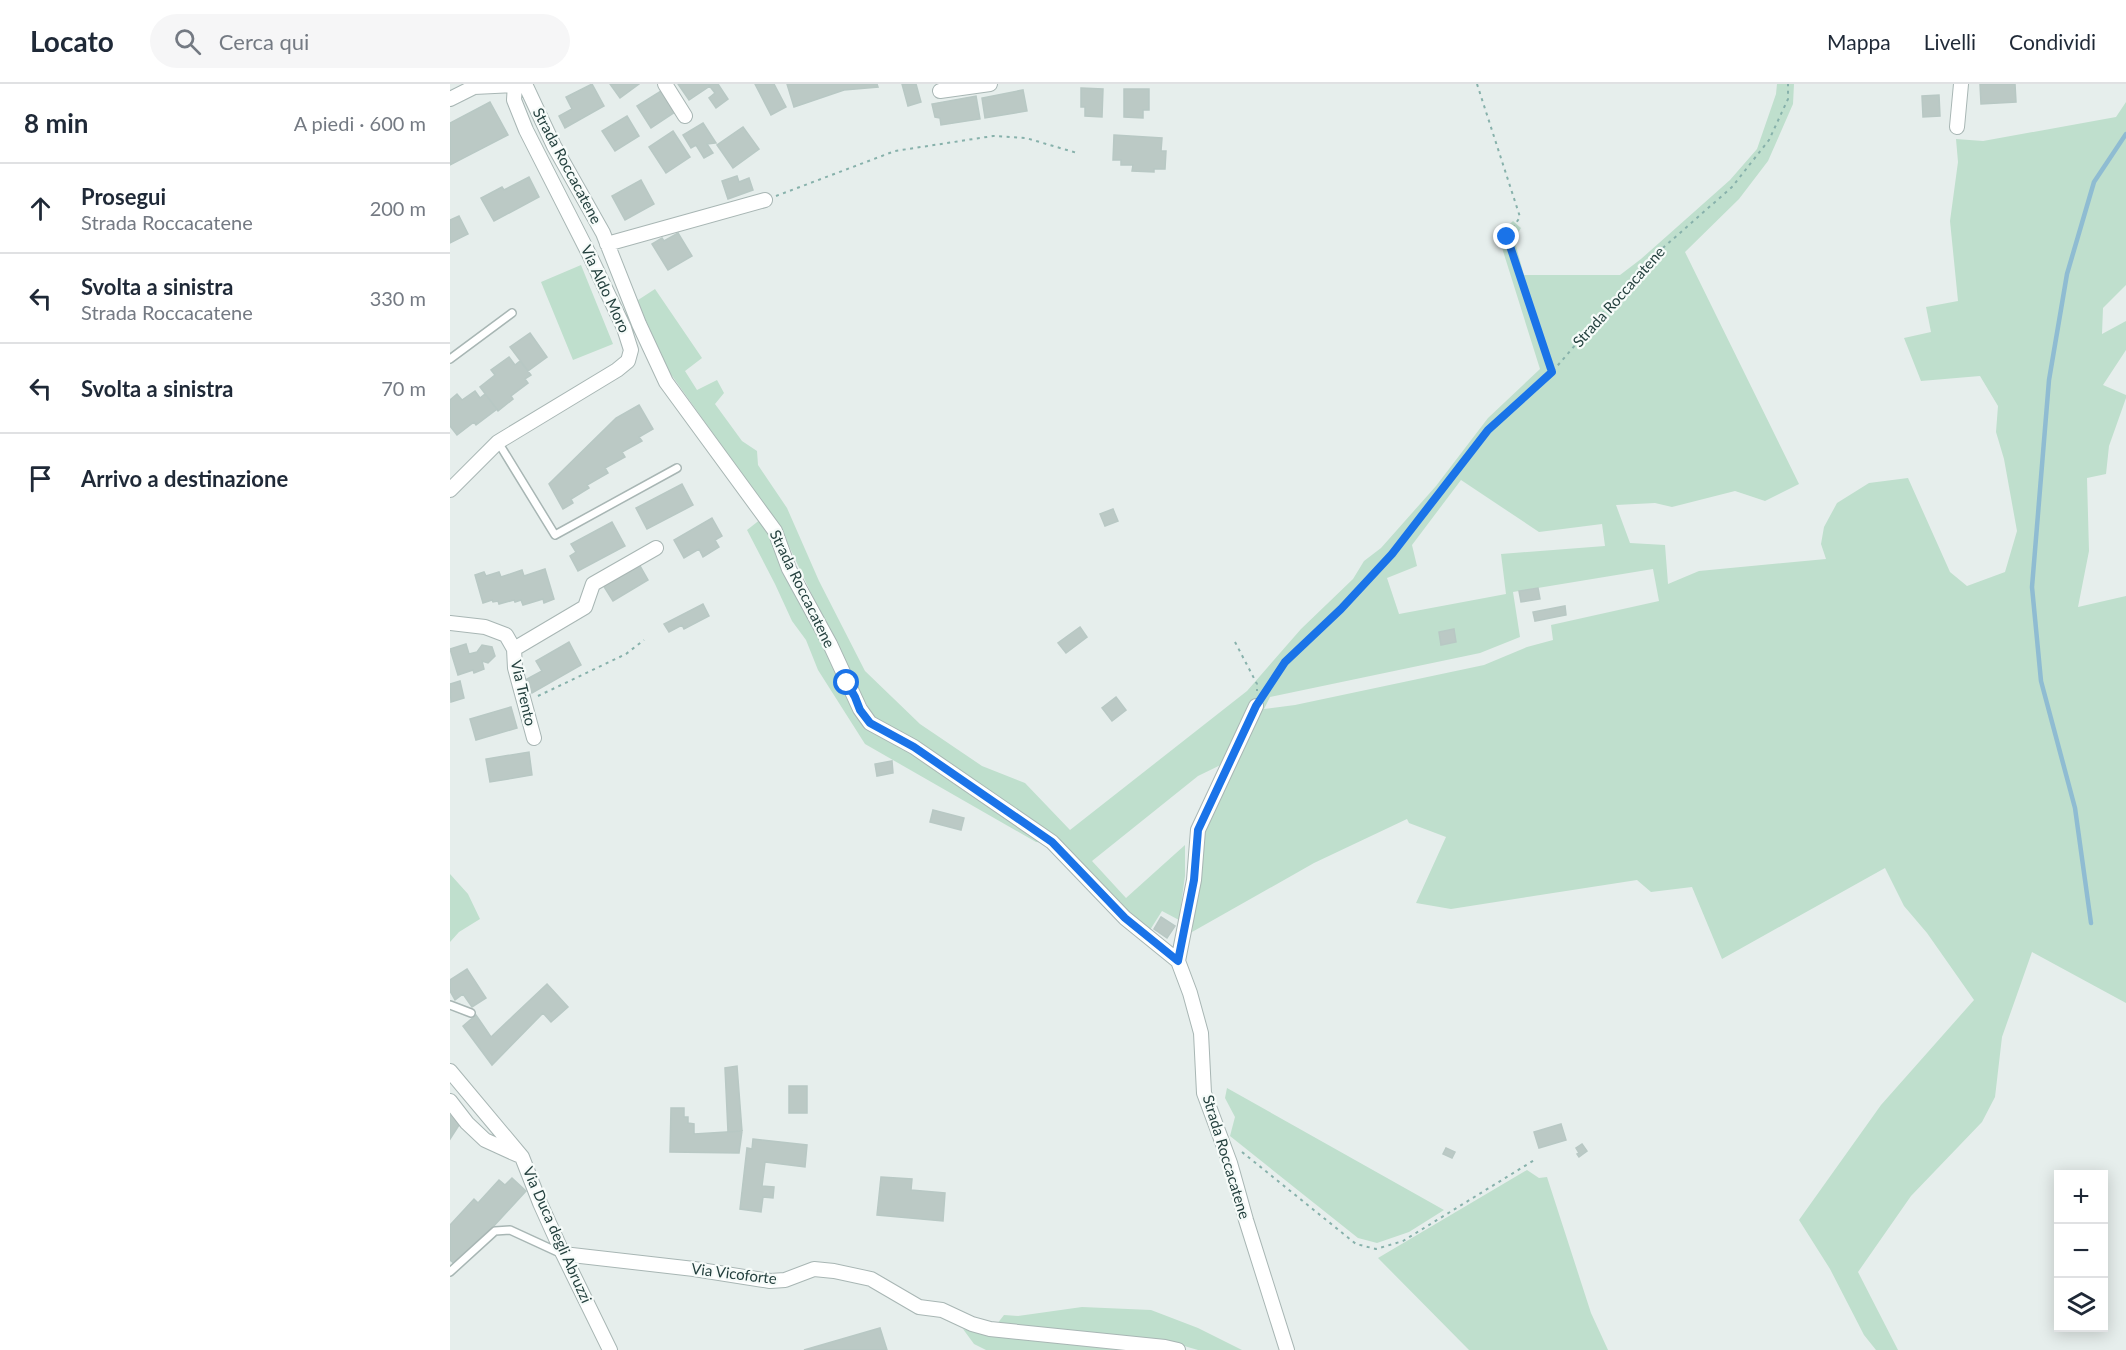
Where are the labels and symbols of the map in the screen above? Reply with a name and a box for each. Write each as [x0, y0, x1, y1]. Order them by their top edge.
street label: Strada Roccacatene [530, 104, 606, 227]
route end [1493, 223, 1519, 249]
street label: Via Aldo Moro [578, 242, 634, 335]
street label: Strada Roccacatene [1568, 242, 1668, 350]
street label: Strada Roccacatene [767, 527, 839, 650]
street label: Via Trento [508, 658, 540, 727]
route start [833, 669, 859, 695]
street label: Strada Roccacatene [1200, 1092, 1254, 1221]
street label: Via Duca degli Abruzzi [520, 1164, 596, 1306]
street label: Via Vicoforte [690, 1259, 778, 1287]

